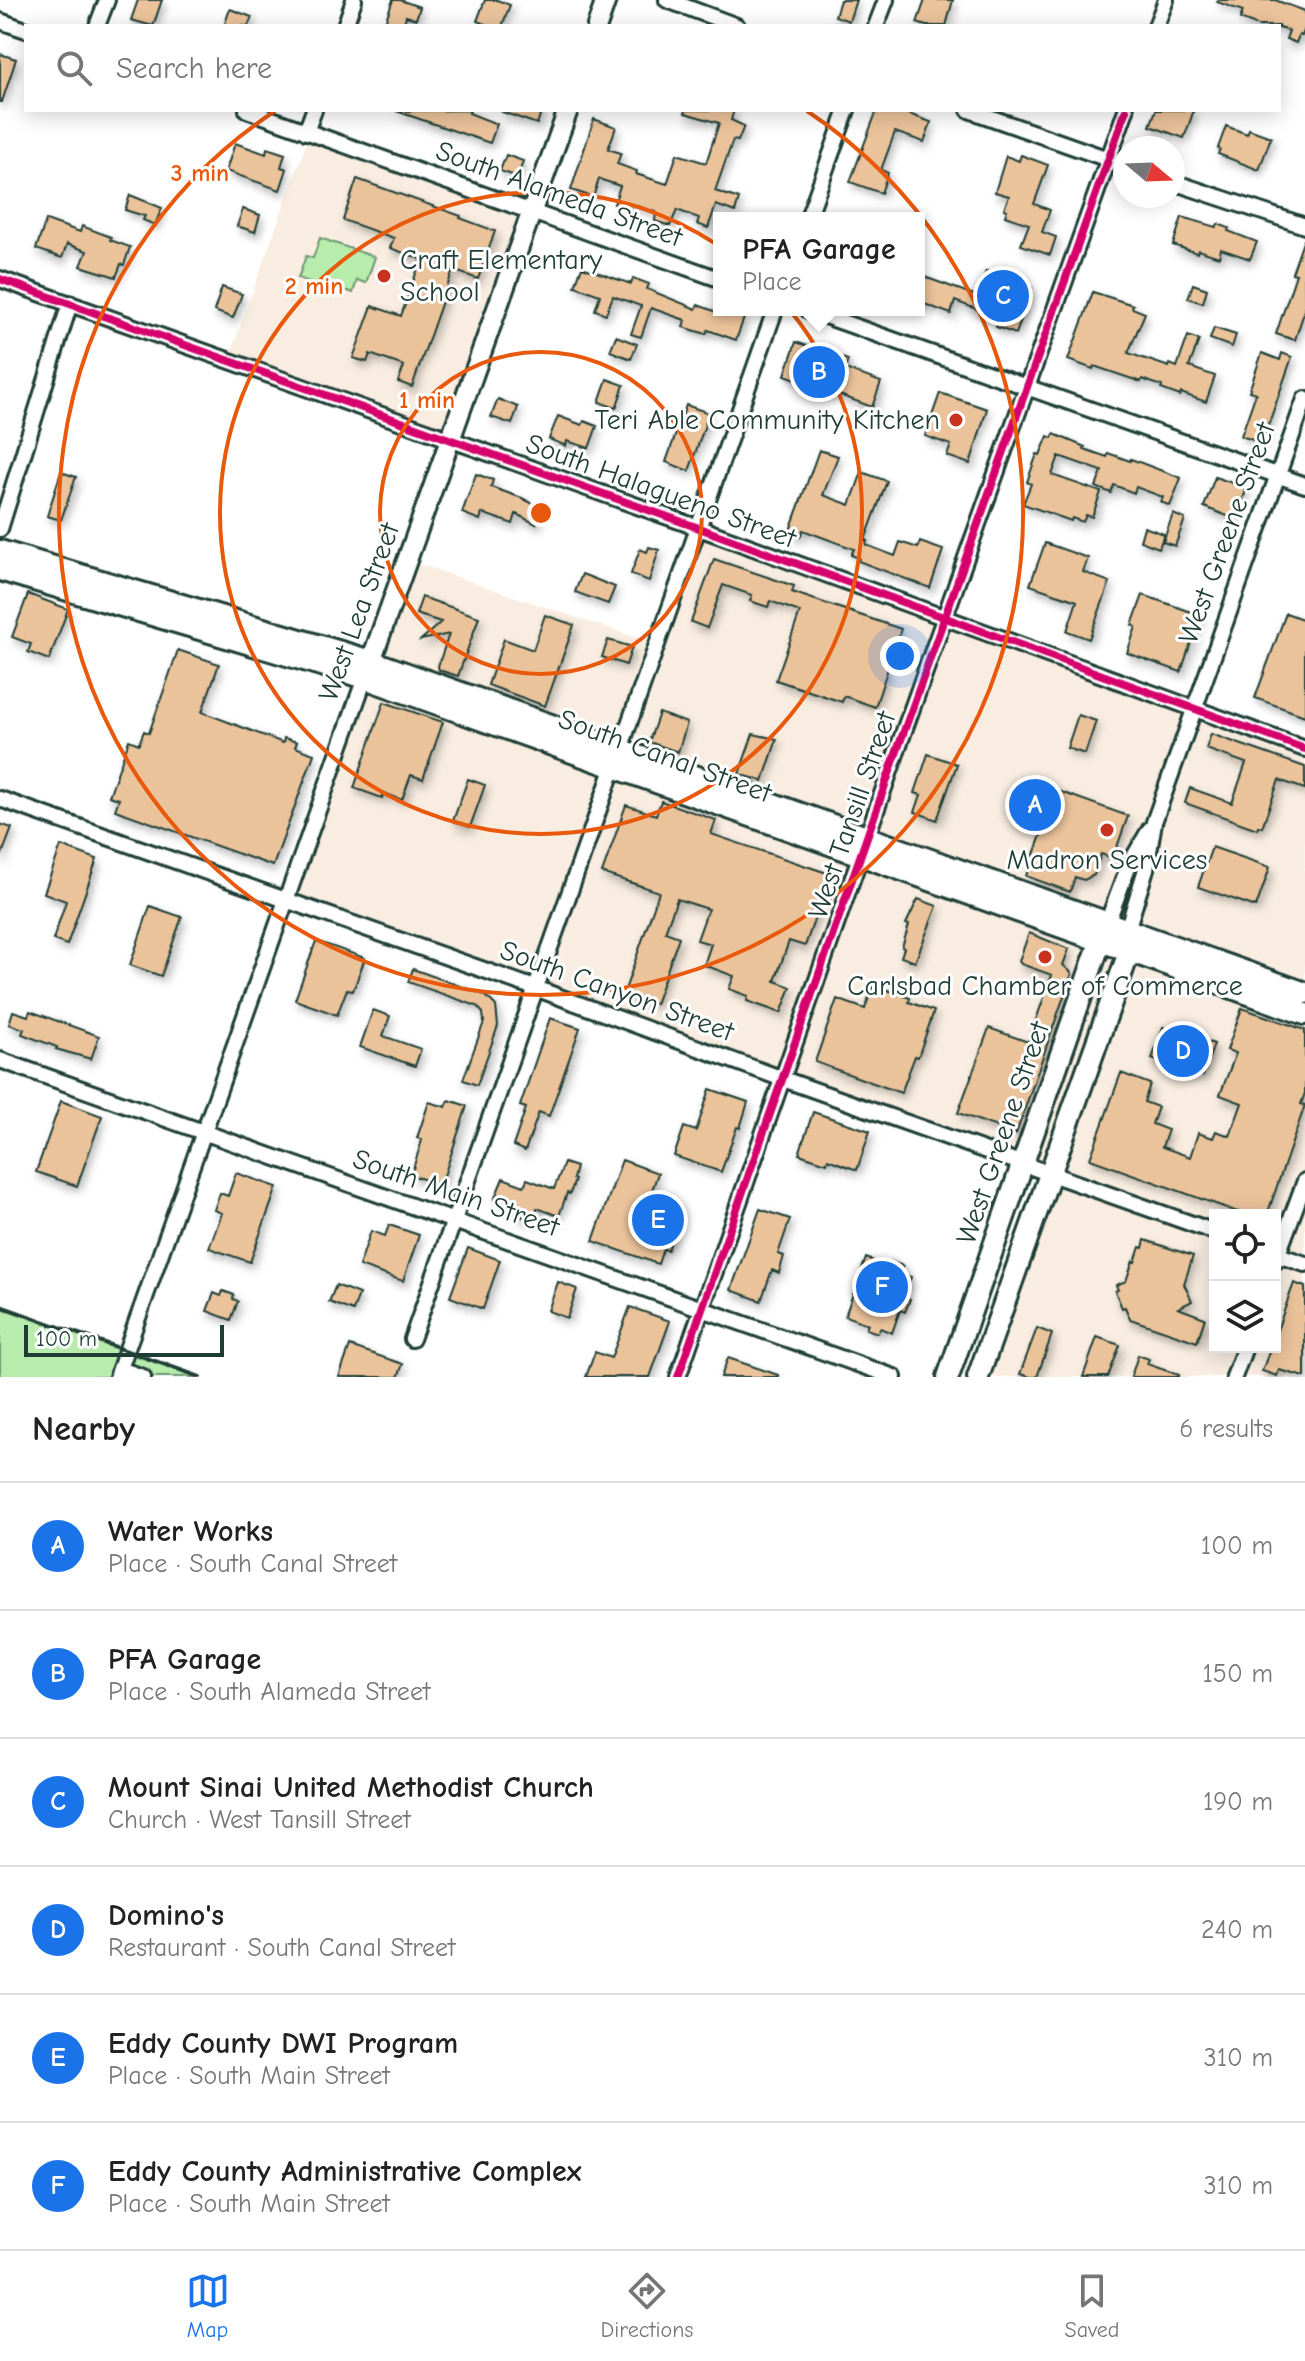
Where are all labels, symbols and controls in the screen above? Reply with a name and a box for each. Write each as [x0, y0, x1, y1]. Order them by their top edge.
search box [24, 24, 1281, 112]
icon: search [52, 46, 96, 90]
text: Search here [116, 51, 272, 86]
street label: South Alameda Street [431, 135, 687, 254]
north arrow [1113, 136, 1185, 208]
text: 3 min [171, 159, 229, 187]
popup [713, 212, 925, 316]
text: PFA Garage [742, 232, 896, 267]
place label: Craft Elementary School [400, 244, 603, 308]
pin: C [977, 266, 1029, 326]
marker: Craft Elementary School [375, 267, 393, 285]
text: Place [742, 267, 802, 297]
text: 2 min [285, 272, 343, 300]
pin: B [793, 342, 845, 402]
text: 1 min [399, 386, 455, 414]
place label: Teri Able Community Kitchen [594, 404, 940, 436]
marker: Teri Able Community Kitchen [947, 411, 965, 429]
street label: West Greene Street [1172, 417, 1282, 648]
street label: South Halagueno Street [522, 427, 801, 555]
centre of rings [527, 499, 555, 527]
street label: West Lea Street [312, 518, 406, 705]
your location [880, 636, 920, 676]
street label: South Canal Street [554, 703, 777, 810]
street label: West Tansill Street [802, 706, 903, 923]
pin: A [1009, 775, 1061, 835]
marker: Madron Services [1098, 821, 1116, 839]
place label: Madron Services [1007, 844, 1207, 876]
street label: South Canyon Street [496, 934, 739, 1048]
marker: Carlsbad Chamber of Commerce [1036, 948, 1054, 966]
place label: Carlsbad Chamber of Commerce [847, 970, 1243, 1002]
street label: West Greene Street [950, 1017, 1056, 1248]
pin: D [1157, 1021, 1209, 1081]
street label: South Main Street [349, 1143, 564, 1244]
pin: E [632, 1190, 684, 1250]
map controls [1209, 1209, 1281, 1353]
button: locate [1209, 1209, 1281, 1281]
pin: F [856, 1257, 908, 1317]
button: layers [1209, 1281, 1281, 1353]
scale bar [24, 1321, 224, 1357]
text: 100 m [36, 1326, 97, 1352]
text: Nearby [32, 1409, 135, 1449]
text: 6 results [1179, 1414, 1273, 1444]
text: Water Works [108, 1514, 273, 1549]
text: A [51, 1531, 65, 1561]
text: 100 m [1201, 1531, 1273, 1561]
text: Place · South Canal Street [108, 1549, 397, 1579]
text: PFA Garage [108, 1642, 261, 1677]
text: B [50, 1659, 66, 1689]
text: 150 m [1203, 1659, 1273, 1689]
text: Place · South Alameda Street [108, 1677, 430, 1707]
text: Mount Sinai United Methodist Church [108, 1770, 594, 1805]
text: C [50, 1787, 66, 1817]
text: 190 m [1203, 1787, 1273, 1817]
text: Church · West Tansill Street [108, 1805, 411, 1835]
text: Domino's [108, 1898, 224, 1933]
text: D [50, 1915, 66, 1945]
text: 240 m [1201, 1915, 1273, 1945]
text: Restaurant · South Canal Street [108, 1933, 456, 1963]
text: Eddy County DWI Program [108, 2026, 458, 2061]
text: E [50, 2043, 66, 2073]
text: 310 m [1204, 2043, 1273, 2073]
text: Place · South Main Street [108, 2061, 390, 2091]
text: Eddy County Administrative Complex [108, 2154, 582, 2189]
text: F [50, 2171, 66, 2201]
text: 310 m [1204, 2171, 1273, 2201]
text: Place · South Main Street [108, 2189, 390, 2219]
tab: Map [186, 2269, 230, 2343]
tab: Directions [601, 2269, 694, 2343]
tab: Saved [1065, 2269, 1119, 2343]

